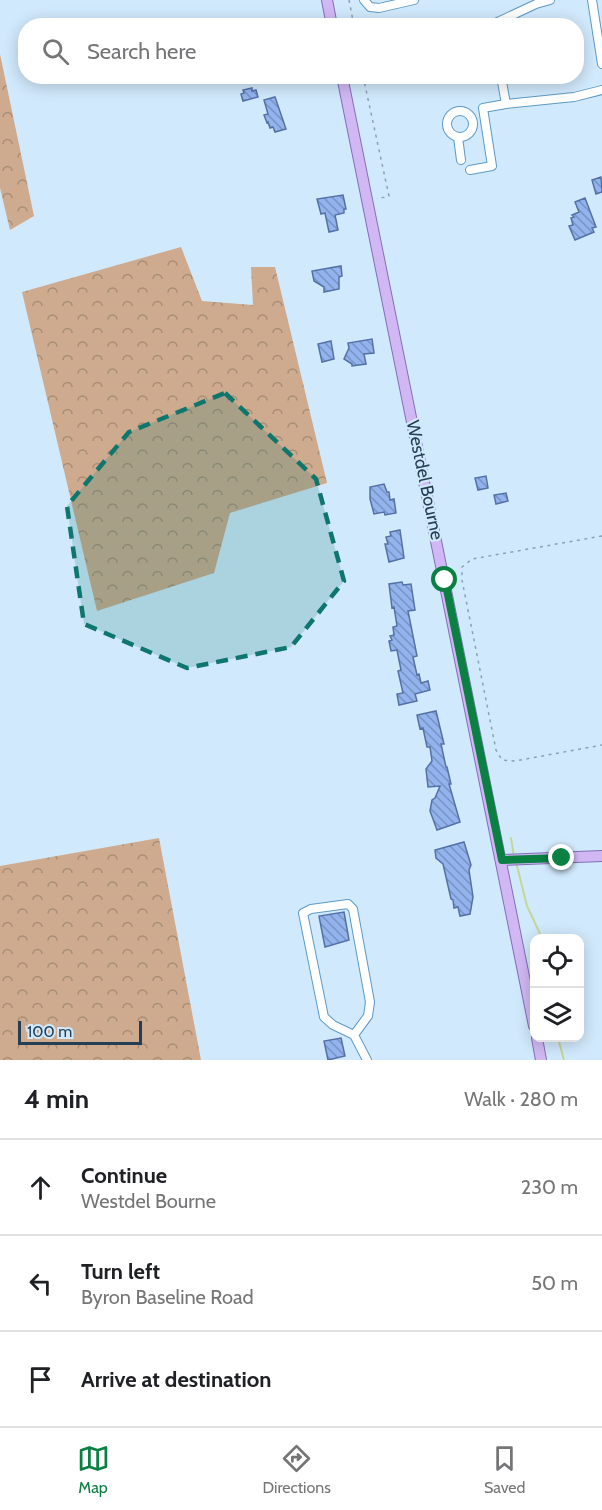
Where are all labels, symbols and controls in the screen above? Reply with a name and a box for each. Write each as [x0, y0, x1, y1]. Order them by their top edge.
search box [18, 18, 584, 84]
icon: search [39, 35, 72, 68]
text: Search here [87, 38, 196, 65]
street label: Westdel Bourne [402, 418, 448, 542]
route start [431, 566, 457, 592]
route end [548, 844, 574, 870]
map controls [530, 934, 584, 1042]
button: locate [530, 934, 584, 988]
button: layers [530, 988, 584, 1042]
scale bar [18, 1018, 142, 1046]
text: 100 m [27, 1022, 72, 1041]
text: 4 min [24, 1083, 89, 1115]
text: Walk · 280 m [464, 1087, 578, 1111]
text: Continue [81, 1162, 167, 1189]
icon: ahead [24, 1171, 57, 1204]
text: 230 m [521, 1175, 578, 1199]
text: Westdel Bourne [81, 1189, 216, 1213]
text: Turn left [81, 1258, 160, 1285]
icon: left [24, 1267, 57, 1300]
text: 50 m [531, 1271, 578, 1295]
text: Byron Baseline Road [81, 1285, 254, 1309]
icon: arrive [24, 1363, 57, 1396]
text: Arrive at destination [81, 1366, 271, 1393]
tab: Map [77, 1442, 110, 1497]
tab: Directions [263, 1442, 331, 1497]
tab: Saved [484, 1442, 525, 1497]

